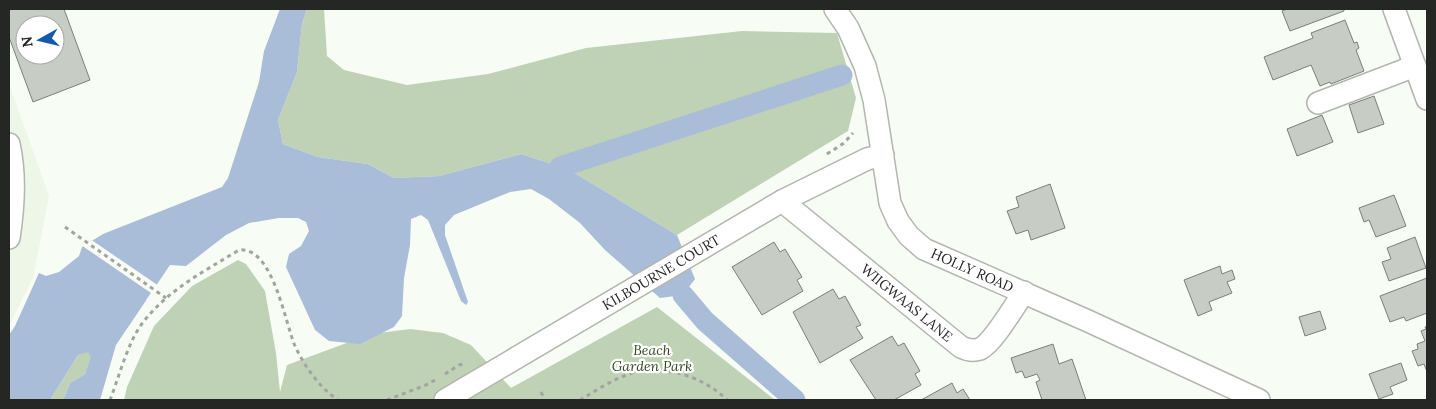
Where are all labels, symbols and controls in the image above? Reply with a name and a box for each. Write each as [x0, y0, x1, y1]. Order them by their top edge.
north arrow [15, 15, 65, 65]
text: N [17, 35, 37, 48]
street label: KILBOURNE COURT [599, 231, 723, 314]
street label: HOLLY ROAD [928, 244, 1016, 296]
street label: WIIGWAAS LANE [857, 260, 957, 346]
park label: Beach Garden Park [612, 341, 692, 375]

